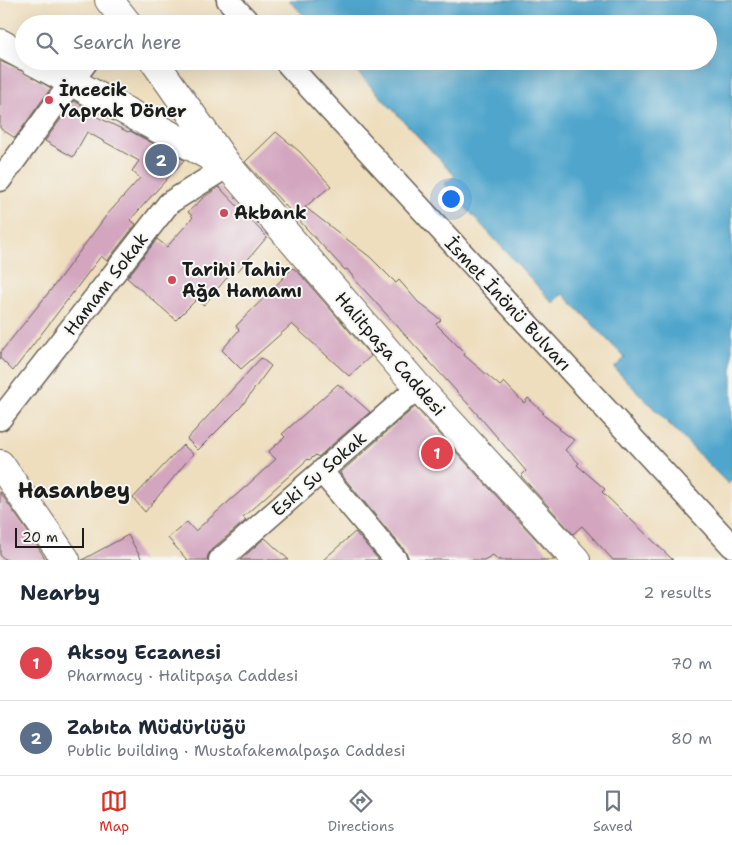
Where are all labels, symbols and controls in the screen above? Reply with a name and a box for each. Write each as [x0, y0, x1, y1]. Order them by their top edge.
search box [15, 15, 717, 70]
icon: search [33, 29, 61, 57]
text: Search here [73, 30, 182, 55]
place label: İncecik Yaprak Döner [59, 78, 187, 123]
marker: İncecik Yaprak Döner [43, 94, 55, 106]
pin: 2 [145, 141, 177, 179]
your location [438, 186, 464, 212]
place label: Akbank [234, 201, 307, 225]
marker: Akbank [218, 207, 230, 219]
street label: Hamam Sokak [58, 228, 154, 340]
street label: İsmet İnönü Bulvarı [439, 232, 577, 376]
place label: Tarihi Tahir Ağa Hamamı [182, 258, 302, 303]
marker: Tarihi Tahir Ağa Hamamı [166, 274, 178, 286]
street label: Halitpaşa Caddesi [329, 287, 451, 421]
street label: Eski Su Sokak [266, 426, 372, 522]
pin: 1 [421, 434, 453, 472]
district label: Hasanbey [18, 476, 130, 505]
scale bar [15, 525, 84, 548]
text: 20 m [22, 528, 58, 546]
text: Nearby [20, 579, 100, 607]
text: 2 results [643, 582, 712, 603]
text: Aksoy Eczanesi [67, 640, 221, 665]
text: 1 [32, 653, 40, 674]
text: 70 m [671, 653, 712, 674]
text: Pharmacy · Halitpaşa Caddesi [67, 665, 298, 686]
text: Zabıta Müdürlüğü [67, 715, 246, 740]
text: 2 [30, 728, 42, 749]
text: 80 m [671, 728, 712, 749]
text: Public building · Mustafakemalpaşa Caddesi [67, 740, 406, 761]
tab: Map [99, 787, 129, 835]
tab: Directions [328, 787, 395, 835]
tab: Saved [593, 787, 633, 835]

